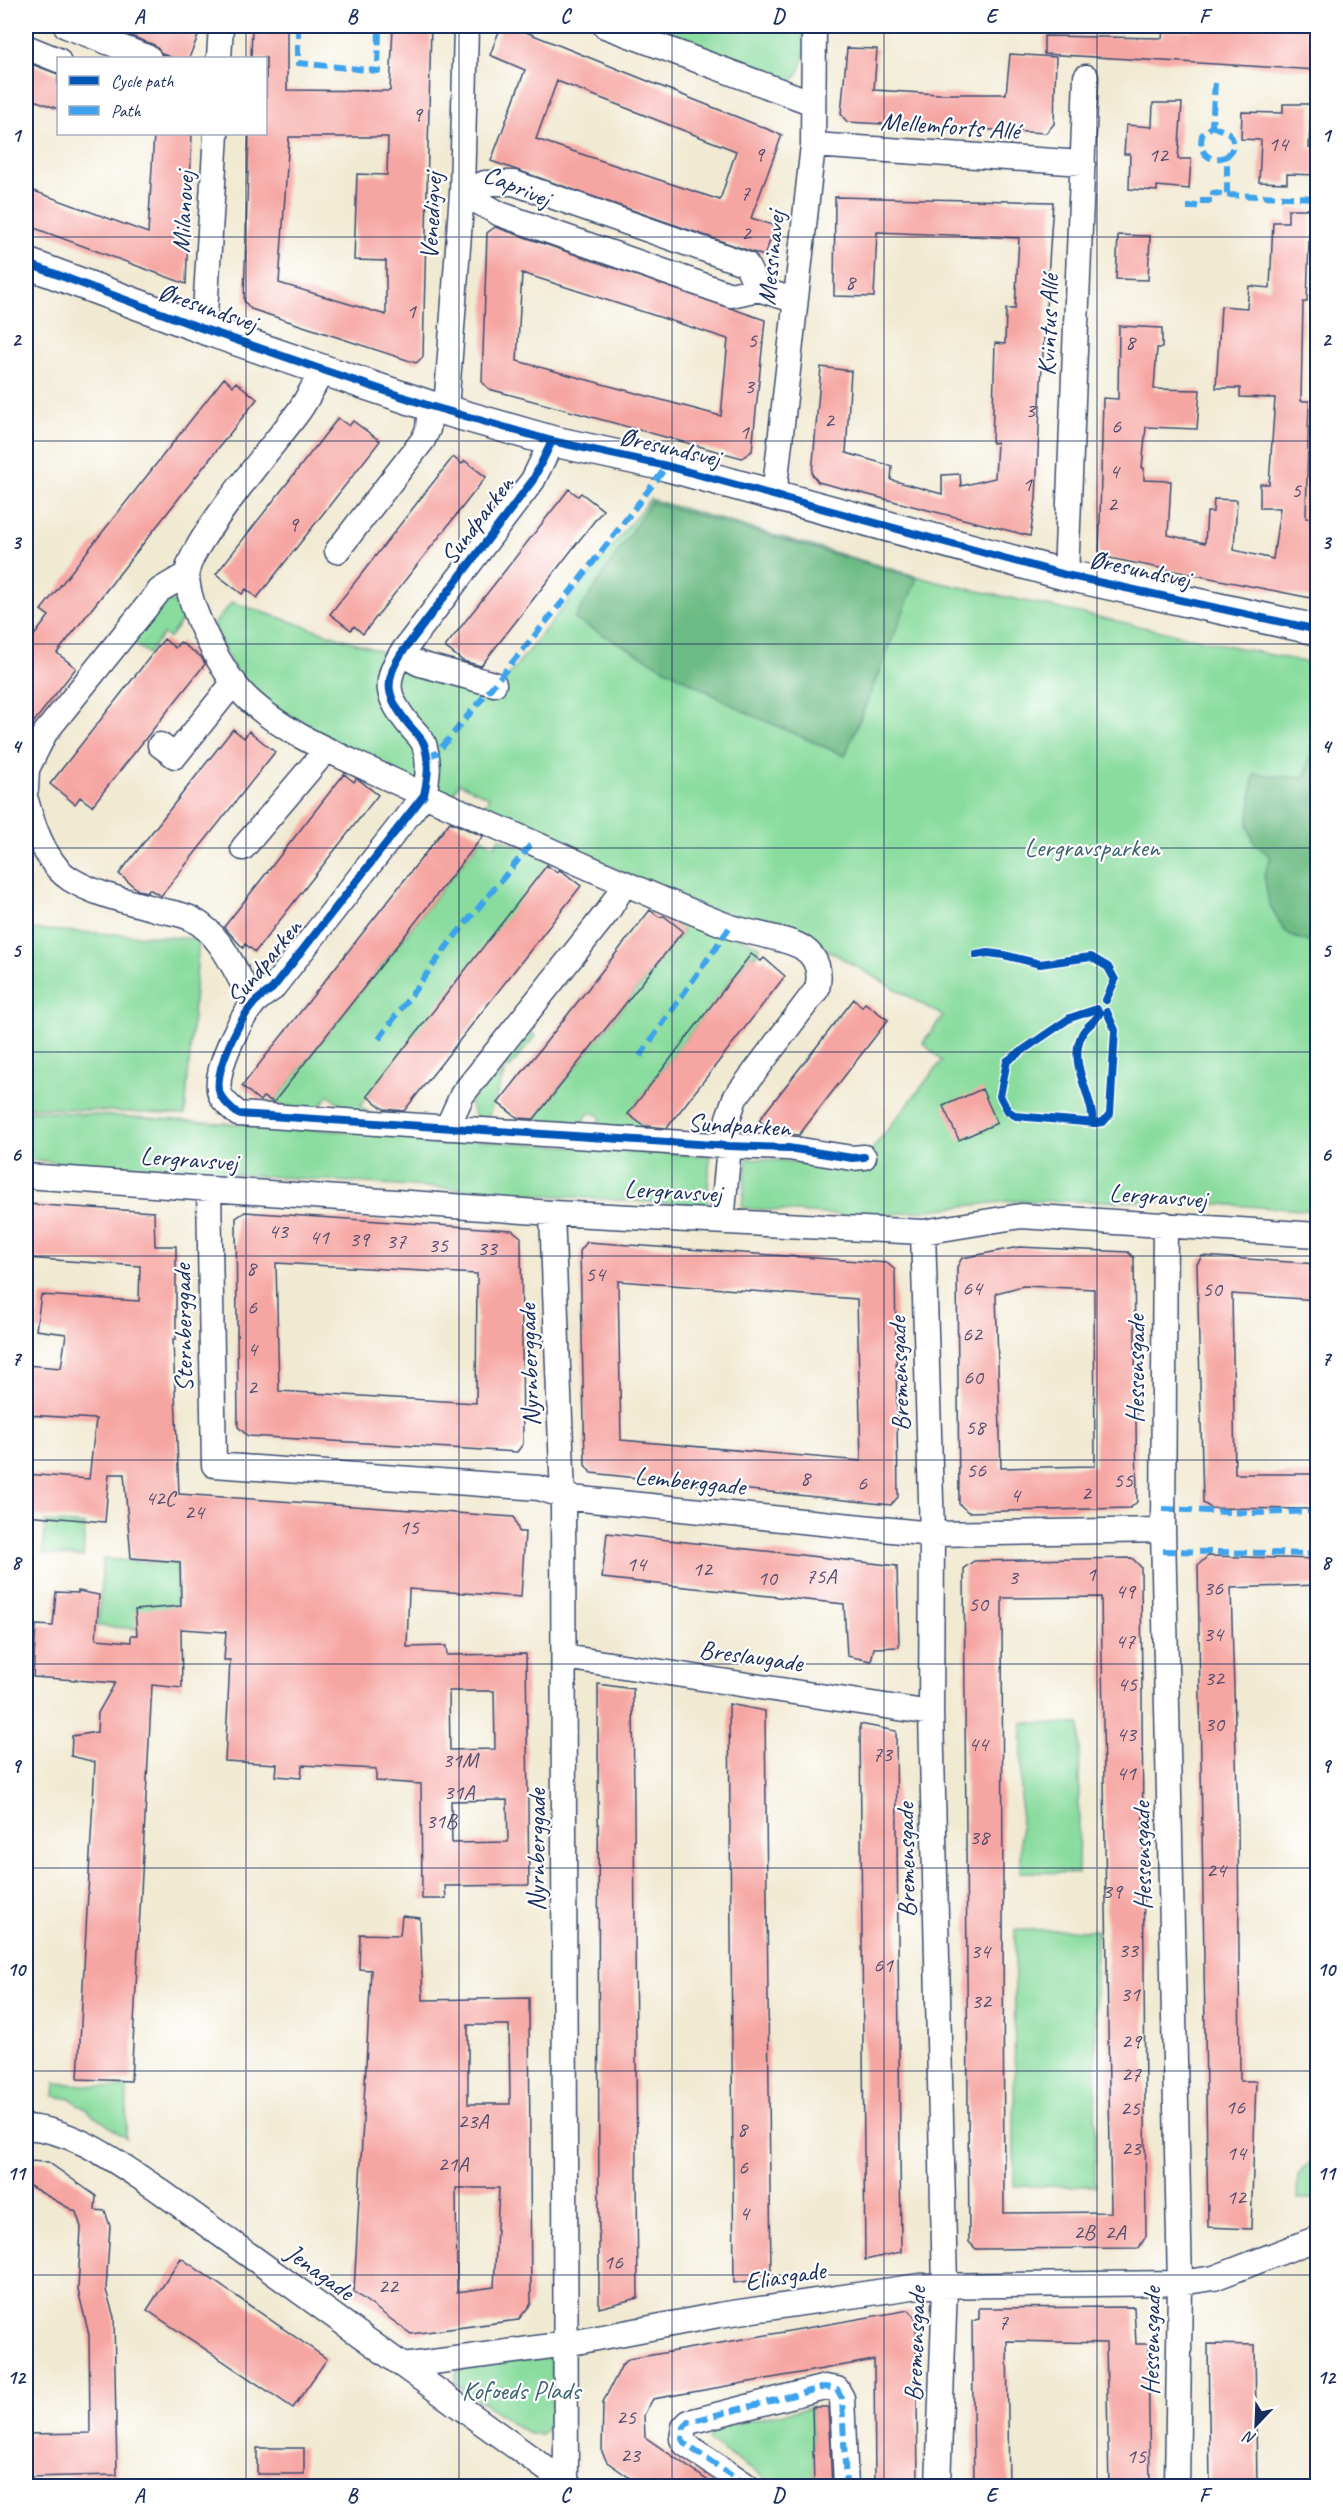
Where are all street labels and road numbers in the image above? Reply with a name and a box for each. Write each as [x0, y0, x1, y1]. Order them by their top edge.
street label: Mellemforts Allé [879, 105, 1024, 148]
street label: Caprivej [478, 157, 558, 216]
street label: Milanovej [164, 168, 202, 254]
street label: Venedigvej [412, 168, 450, 260]
street label: Messinavej [750, 206, 793, 307]
street label: Kvintus Allé [1030, 270, 1066, 376]
street label: Øresundsvej [154, 275, 264, 340]
street label: Øresundsvej [616, 419, 726, 475]
street label: Sundparken [433, 468, 522, 571]
street label: Øresundsvej [1087, 542, 1196, 596]
street label: Sundparken [219, 911, 310, 1012]
street label: Sundparken [687, 1106, 793, 1144]
street label: Lergravsvej [139, 1139, 242, 1179]
street label: Lergravsvej [623, 1172, 725, 1210]
street label: Lergravsvej [1108, 1176, 1211, 1216]
street label: Sternberggade [165, 1261, 201, 1392]
street label: Nyrnberggade [510, 1302, 548, 1427]
street label: Hessensgade [1119, 1312, 1152, 1423]
street label: Bremensgade [880, 1314, 917, 1432]
street label: Lemberggade [633, 1459, 749, 1503]
street label: Breslaugade [697, 1632, 806, 1680]
street label: Nyrnberggade [520, 1787, 553, 1911]
street label: Hessensgade [1125, 1799, 1159, 1910]
street label: Bremensgade [888, 1800, 923, 1918]
street label: Jenagade [278, 2235, 363, 2309]
street label: Eliasgade [742, 2253, 830, 2299]
street label: Bremensgade [897, 2284, 934, 2402]
street label: Hessensgade [1134, 2284, 1168, 2395]

